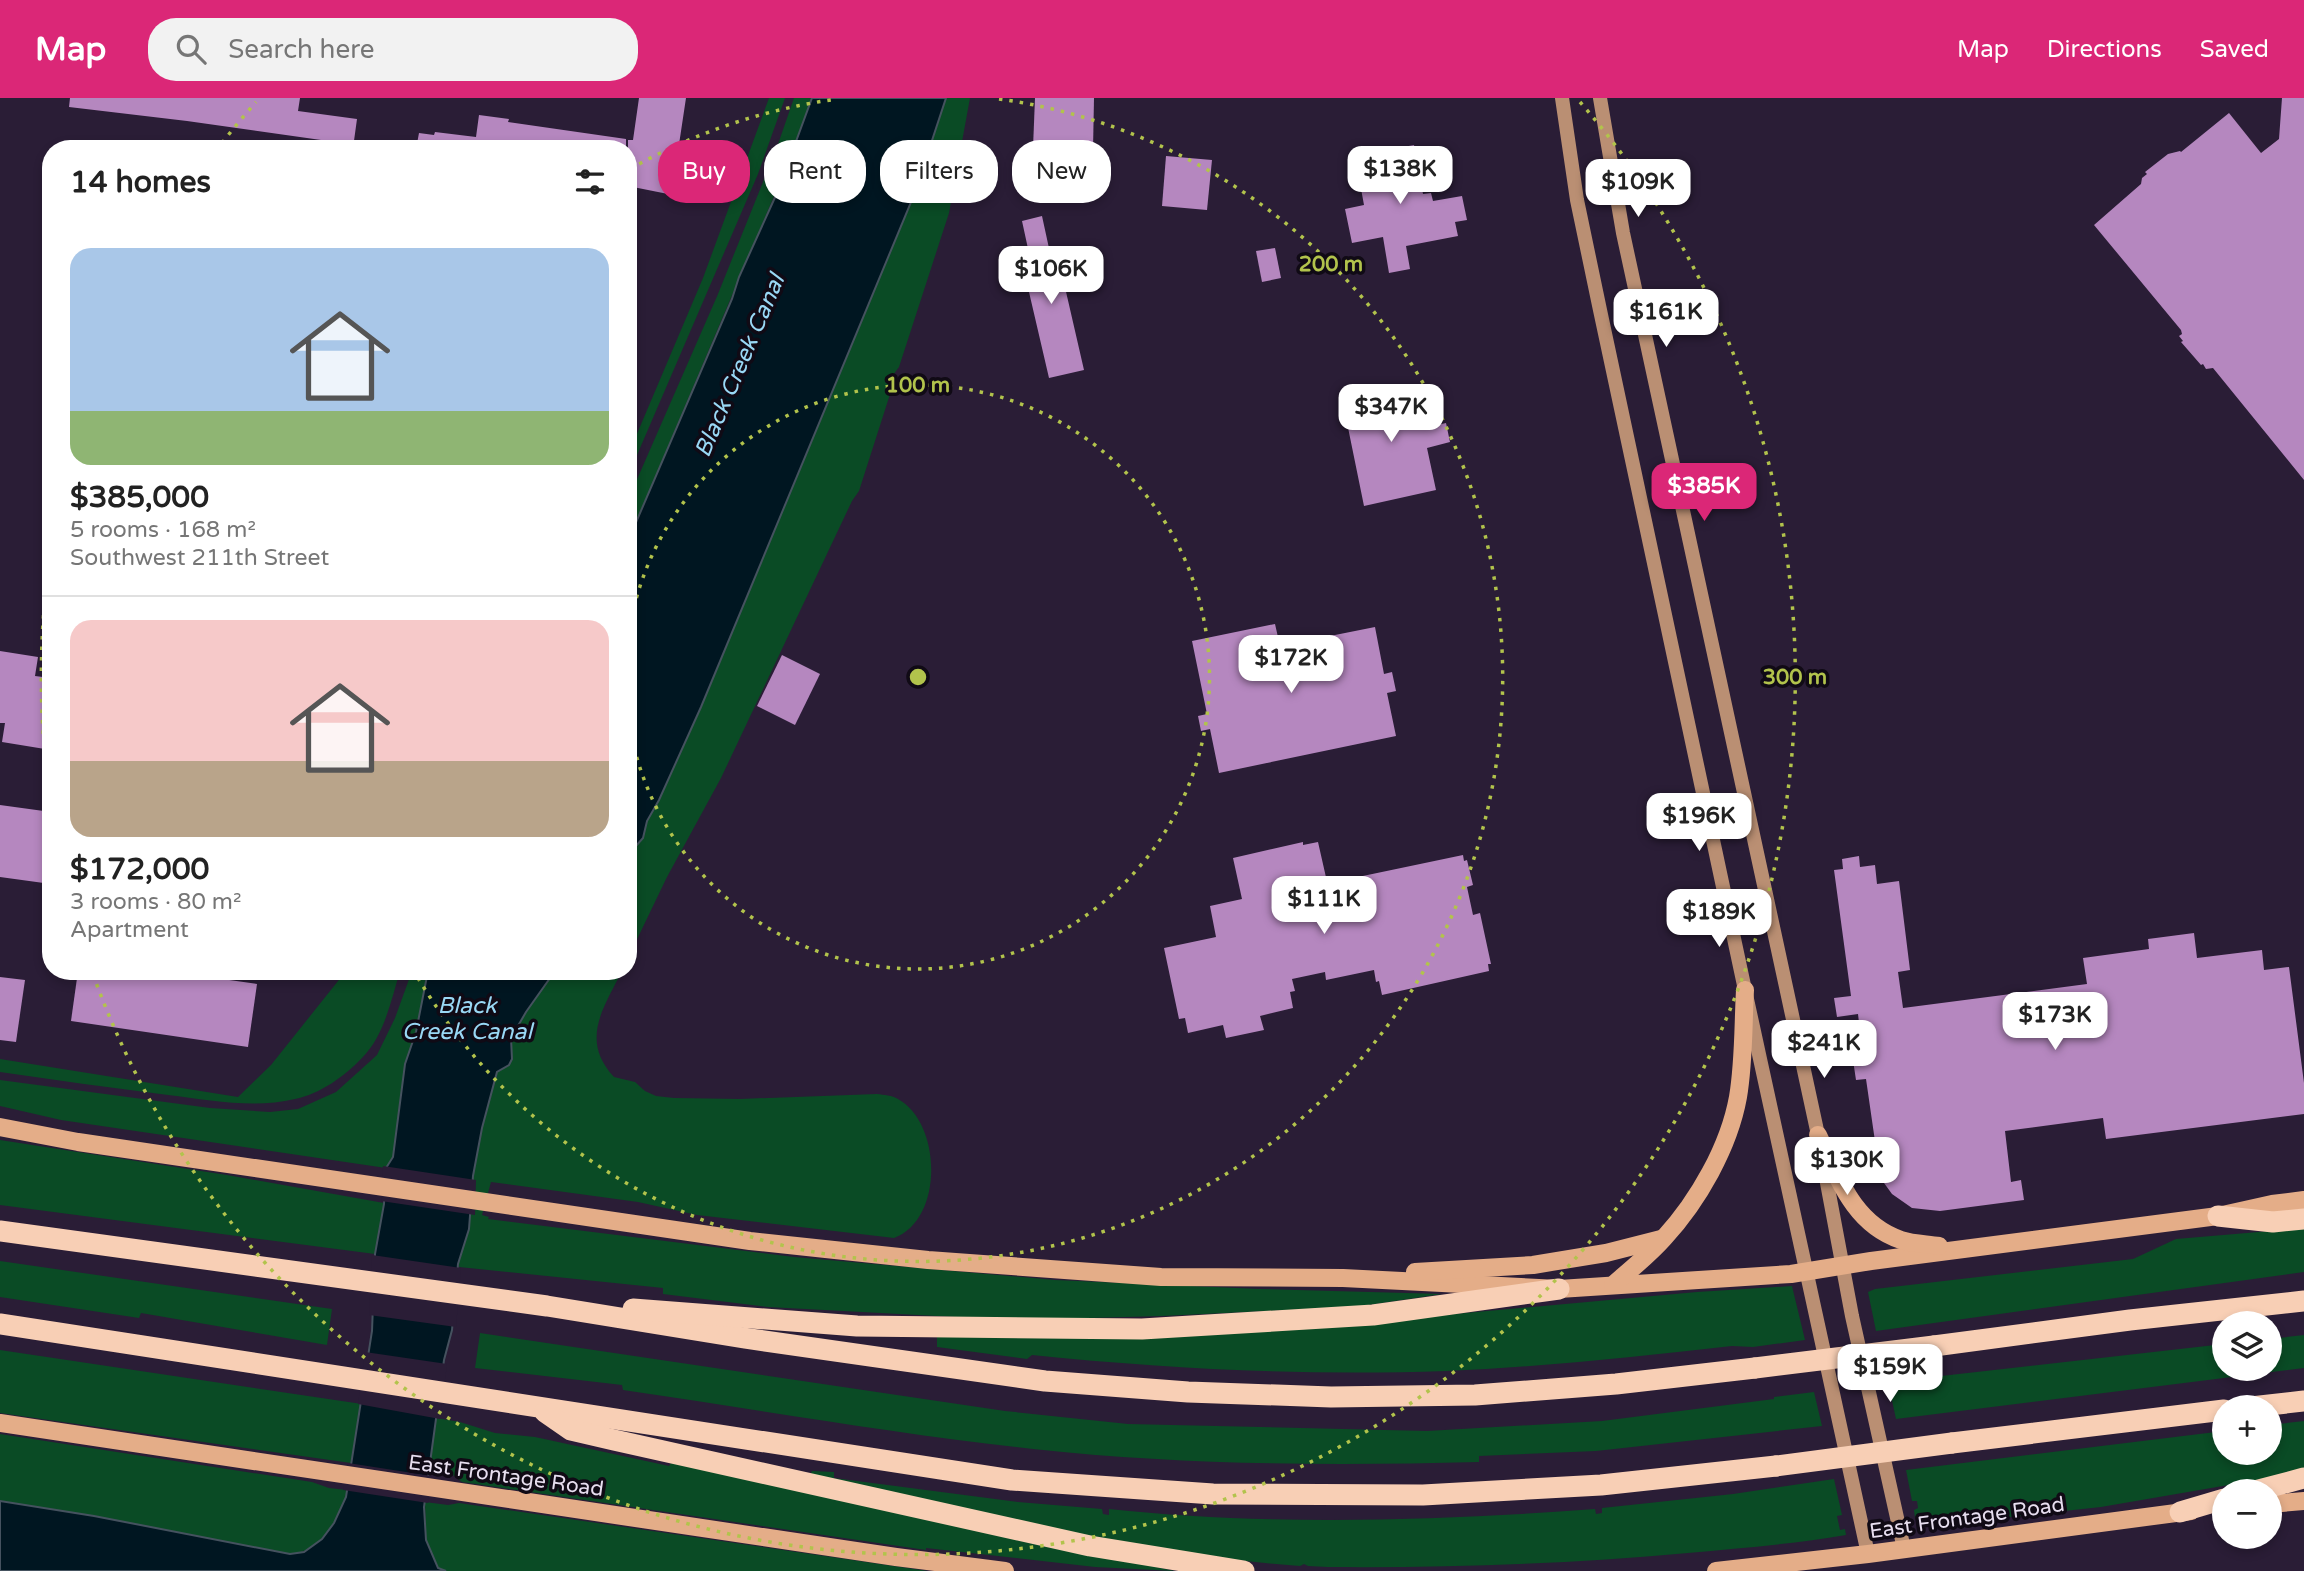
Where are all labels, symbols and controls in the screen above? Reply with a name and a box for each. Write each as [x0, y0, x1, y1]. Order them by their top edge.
search box [148, 18, 638, 81]
text: Map [35, 30, 106, 69]
icon: search [172, 30, 210, 68]
text: Search here [228, 34, 374, 65]
text: Map [1957, 35, 2009, 64]
text: Directions [2047, 35, 2162, 64]
text: Saved [2200, 35, 2269, 64]
chip: Buy [658, 140, 750, 203]
chip: Rent [764, 140, 866, 203]
chip: Filters [880, 140, 998, 203]
chip: New [1012, 140, 1111, 203]
pin: $138K [1351, 146, 1449, 206]
text: $138K [1364, 155, 1436, 183]
pin: $109K [1589, 159, 1687, 219]
icon: filters [571, 163, 609, 201]
text: 14 homes [70, 164, 211, 201]
text: $109K [1602, 168, 1674, 196]
pin: $106K [1002, 246, 1100, 306]
text: 200 m [1299, 252, 1363, 277]
text: $106K [1015, 255, 1087, 283]
water label: Black Creek Canal [689, 268, 792, 462]
pin: $161K [1617, 289, 1715, 349]
icon: home [277, 293, 403, 419]
text: $161K [1630, 298, 1702, 326]
text: 100 m [886, 373, 950, 398]
pin: $347K [1342, 384, 1440, 444]
text: $347K [1355, 393, 1427, 421]
pin: $385K [1655, 464, 1753, 523]
text: $385K [1668, 472, 1740, 500]
text: $385,000 [70, 479, 209, 516]
text: 5 rooms · 168 m² [70, 516, 256, 544]
text: Southwest 211th Street [70, 544, 329, 572]
pin: $172K [1242, 636, 1340, 695]
text: $172K [1255, 644, 1327, 672]
icon: home [277, 665, 403, 791]
centre of rings [906, 665, 930, 689]
text: 300 m [1763, 665, 1827, 690]
pin: $196K [1650, 794, 1748, 853]
text: $196K [1663, 802, 1735, 830]
text: $172,000 [70, 851, 209, 888]
pin: $111K [1275, 876, 1373, 936]
text: $111K [1288, 885, 1360, 913]
text: 3 rooms · 80 m² [70, 888, 241, 916]
pin: $189K [1670, 890, 1768, 949]
text: $189K [1683, 898, 1755, 926]
text: Apartment [70, 916, 189, 944]
water label: Black Creek Canal [402, 992, 534, 1046]
pin: $173K [2006, 992, 2104, 1052]
text: $173K [2019, 1001, 2091, 1029]
pin: $241K [1775, 1020, 1873, 1080]
text: $241K [1788, 1029, 1860, 1057]
pin: $130K [1798, 1138, 1896, 1197]
text: $130K [1811, 1146, 1883, 1174]
map controls [2212, 1311, 2282, 1549]
button: layers [2212, 1311, 2282, 1381]
pin: $159K [1841, 1344, 1939, 1404]
text: $159K [1854, 1353, 1926, 1381]
button: + [2212, 1395, 2282, 1465]
street label: East Frontage Road [407, 1450, 605, 1502]
button: − [2212, 1479, 2282, 1549]
street label: East Frontage Road [1868, 1492, 2066, 1544]

